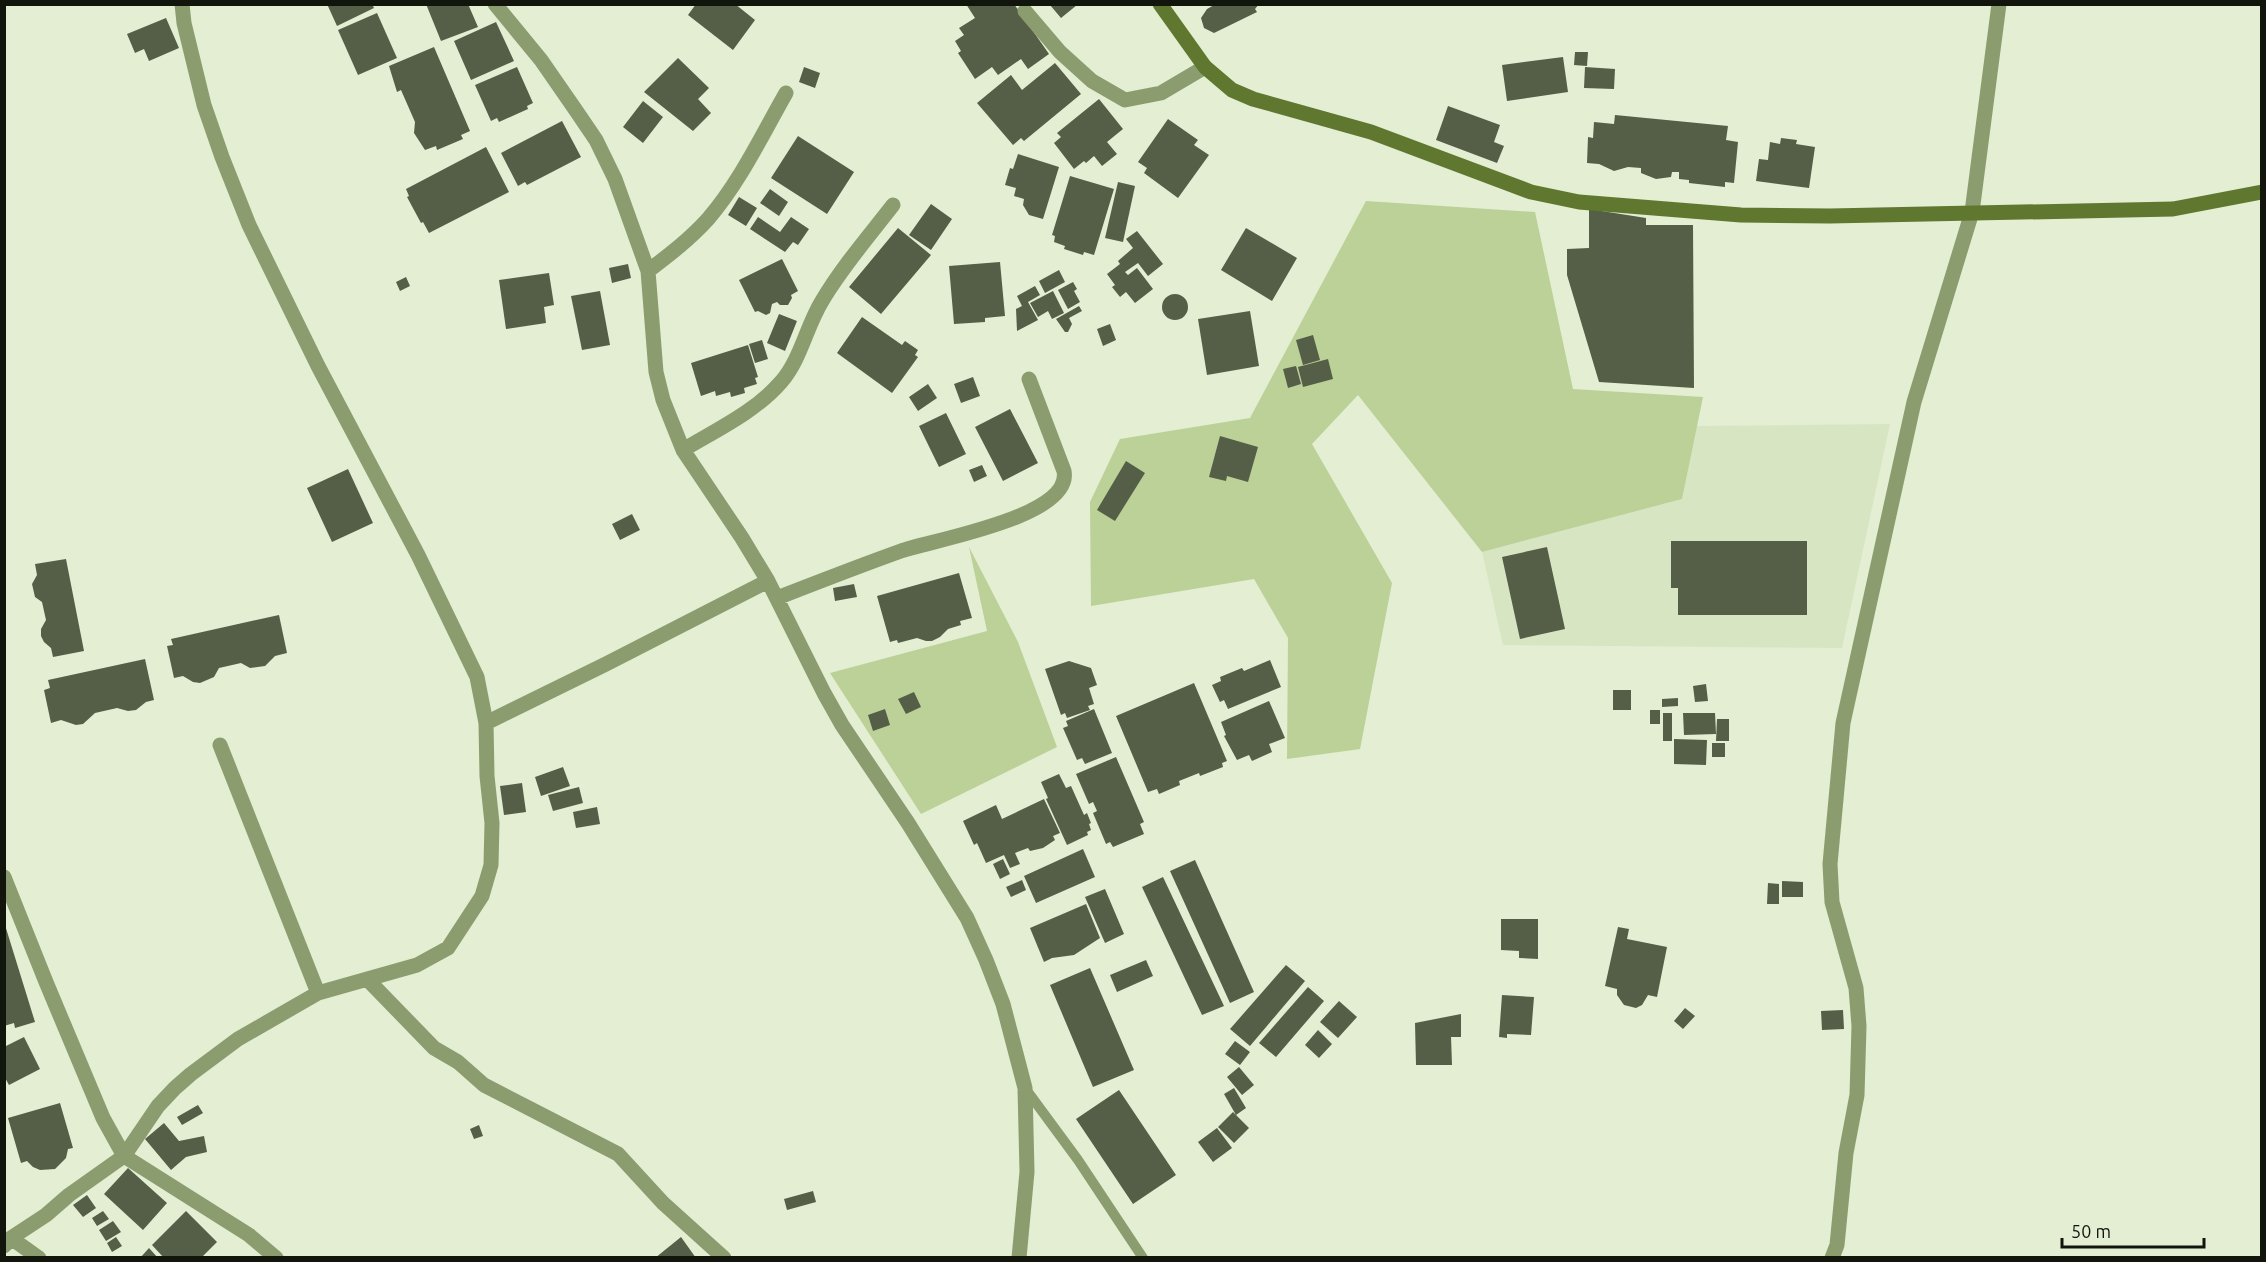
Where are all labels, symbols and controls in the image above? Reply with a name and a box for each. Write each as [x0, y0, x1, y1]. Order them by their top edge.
scale bar [2062, 1211, 2204, 1249]
text: 50 m [2071, 1221, 2111, 1241]

